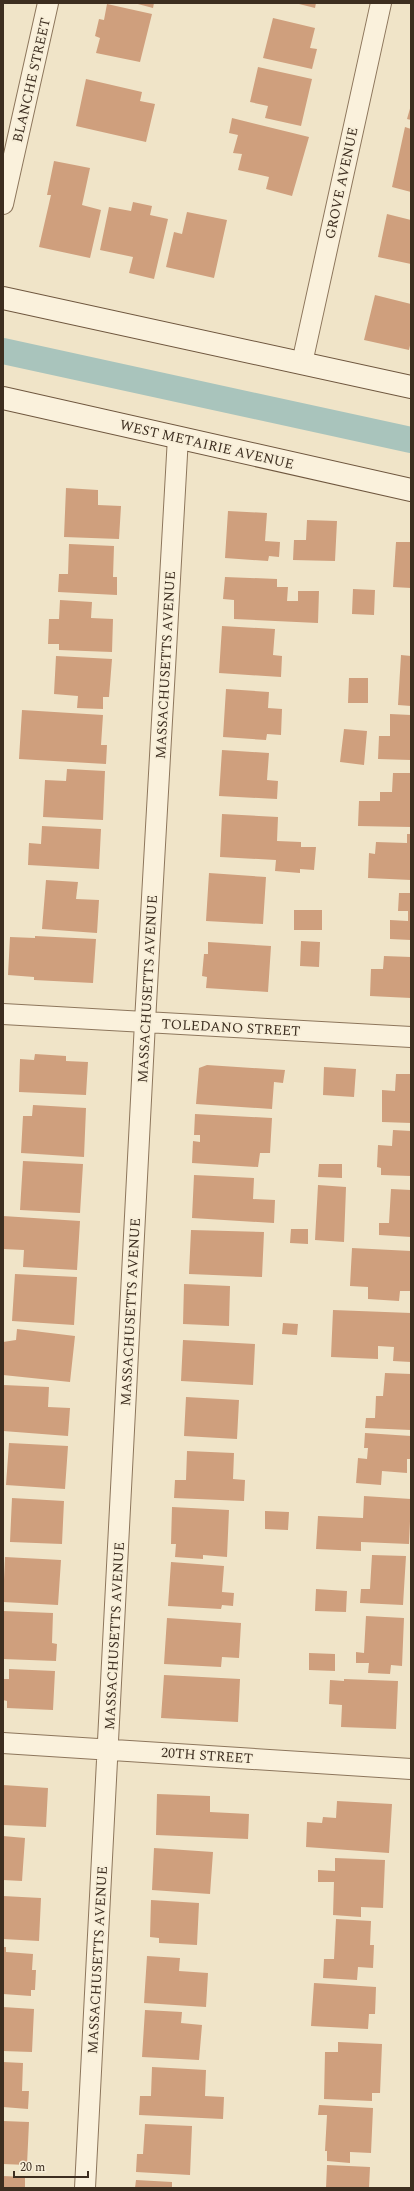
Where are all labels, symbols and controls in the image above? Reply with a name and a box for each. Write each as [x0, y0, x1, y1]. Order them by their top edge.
street label: BLANCHE STREET [7, 16, 56, 145]
street label: GROVE AVENUE [319, 125, 364, 241]
street label: WEST METAIRIE AVENUE [118, 414, 296, 475]
street label: MASSACHUSETTS AVENUE [150, 570, 181, 760]
street label: MASSACHUSETTS AVENUE [132, 894, 163, 1084]
street label: TOLEDANO STREET [161, 1013, 301, 1042]
street label: MASSACHUSETTS AVENUE [115, 1217, 146, 1407]
street label: MASSACHUSETTS AVENUE [99, 1541, 130, 1731]
street label: 20TH STREET [160, 1742, 254, 1769]
street label: MASSACHUSETTS AVENUE [82, 1865, 113, 2055]
scale bar [14, 2153, 88, 2179]
text: 20 m [20, 2158, 45, 2177]

